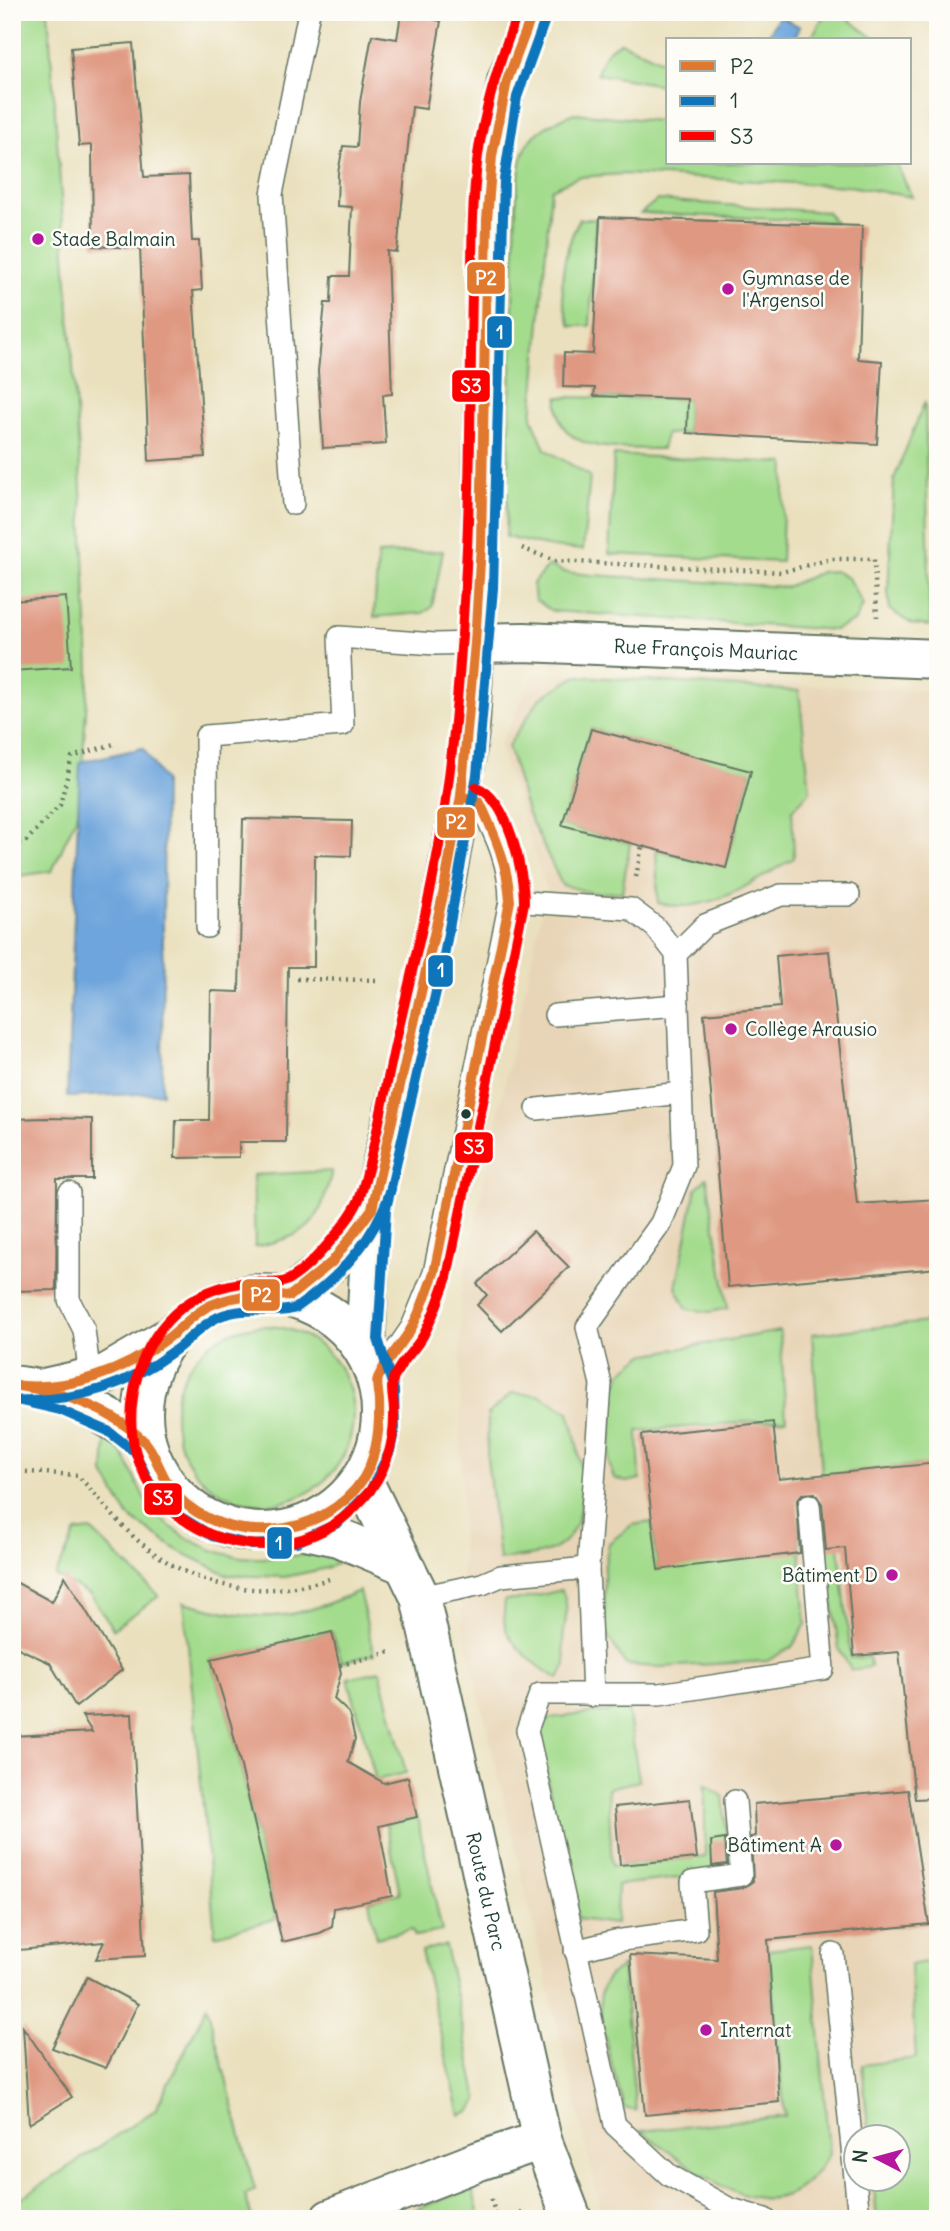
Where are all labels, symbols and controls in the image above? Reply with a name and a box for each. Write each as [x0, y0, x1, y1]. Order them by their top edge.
legend [666, 38, 912, 164]
text: P2 [730, 53, 754, 80]
text: 1 [730, 87, 738, 114]
text: S3 [730, 123, 754, 150]
place label: Stade Balmain [52, 227, 176, 251]
marker: Stade Balmain [30, 231, 46, 247]
line badge: P2 [466, 261, 506, 295]
text: P2 [475, 266, 497, 290]
place label: Gymnase de l'Argensol [742, 266, 850, 312]
marker: Gymnase de l'Argensol [720, 281, 736, 297]
line badge: 1 [486, 315, 513, 349]
text: 1 [496, 320, 504, 344]
line badge: S3 [451, 369, 491, 403]
text: S3 [460, 374, 482, 398]
street label: Rue François Mauriac [613, 634, 798, 665]
line badge: P2 [436, 806, 476, 839]
text: P2 [445, 810, 467, 834]
line badge: 1 [427, 954, 454, 988]
text: 1 [437, 958, 445, 982]
place label: Collège Arausio [745, 1017, 877, 1041]
marker: Collège Arausio [723, 1021, 739, 1037]
unlabelled marker [459, 1107, 473, 1121]
line badge: S3 [454, 1131, 494, 1164]
text: S3 [463, 1135, 485, 1159]
line badge: P2 [241, 1278, 281, 1312]
text: P2 [250, 1283, 272, 1307]
line badge: S3 [143, 1482, 183, 1516]
text: S3 [152, 1486, 174, 1510]
line badge: 1 [266, 1526, 293, 1560]
text: 1 [275, 1531, 283, 1555]
place label: Bâtiment D [782, 1563, 878, 1587]
marker: Bâtiment D [884, 1567, 900, 1583]
street label: Route du Parc [461, 1830, 511, 1953]
place label: Bâtiment A [727, 1833, 822, 1857]
marker: Bâtiment A [828, 1837, 844, 1853]
place label: Internat [720, 2018, 791, 2042]
marker: Internat [698, 2022, 714, 2038]
north arrow [842, 2122, 912, 2192]
text: N [847, 2148, 873, 2164]

